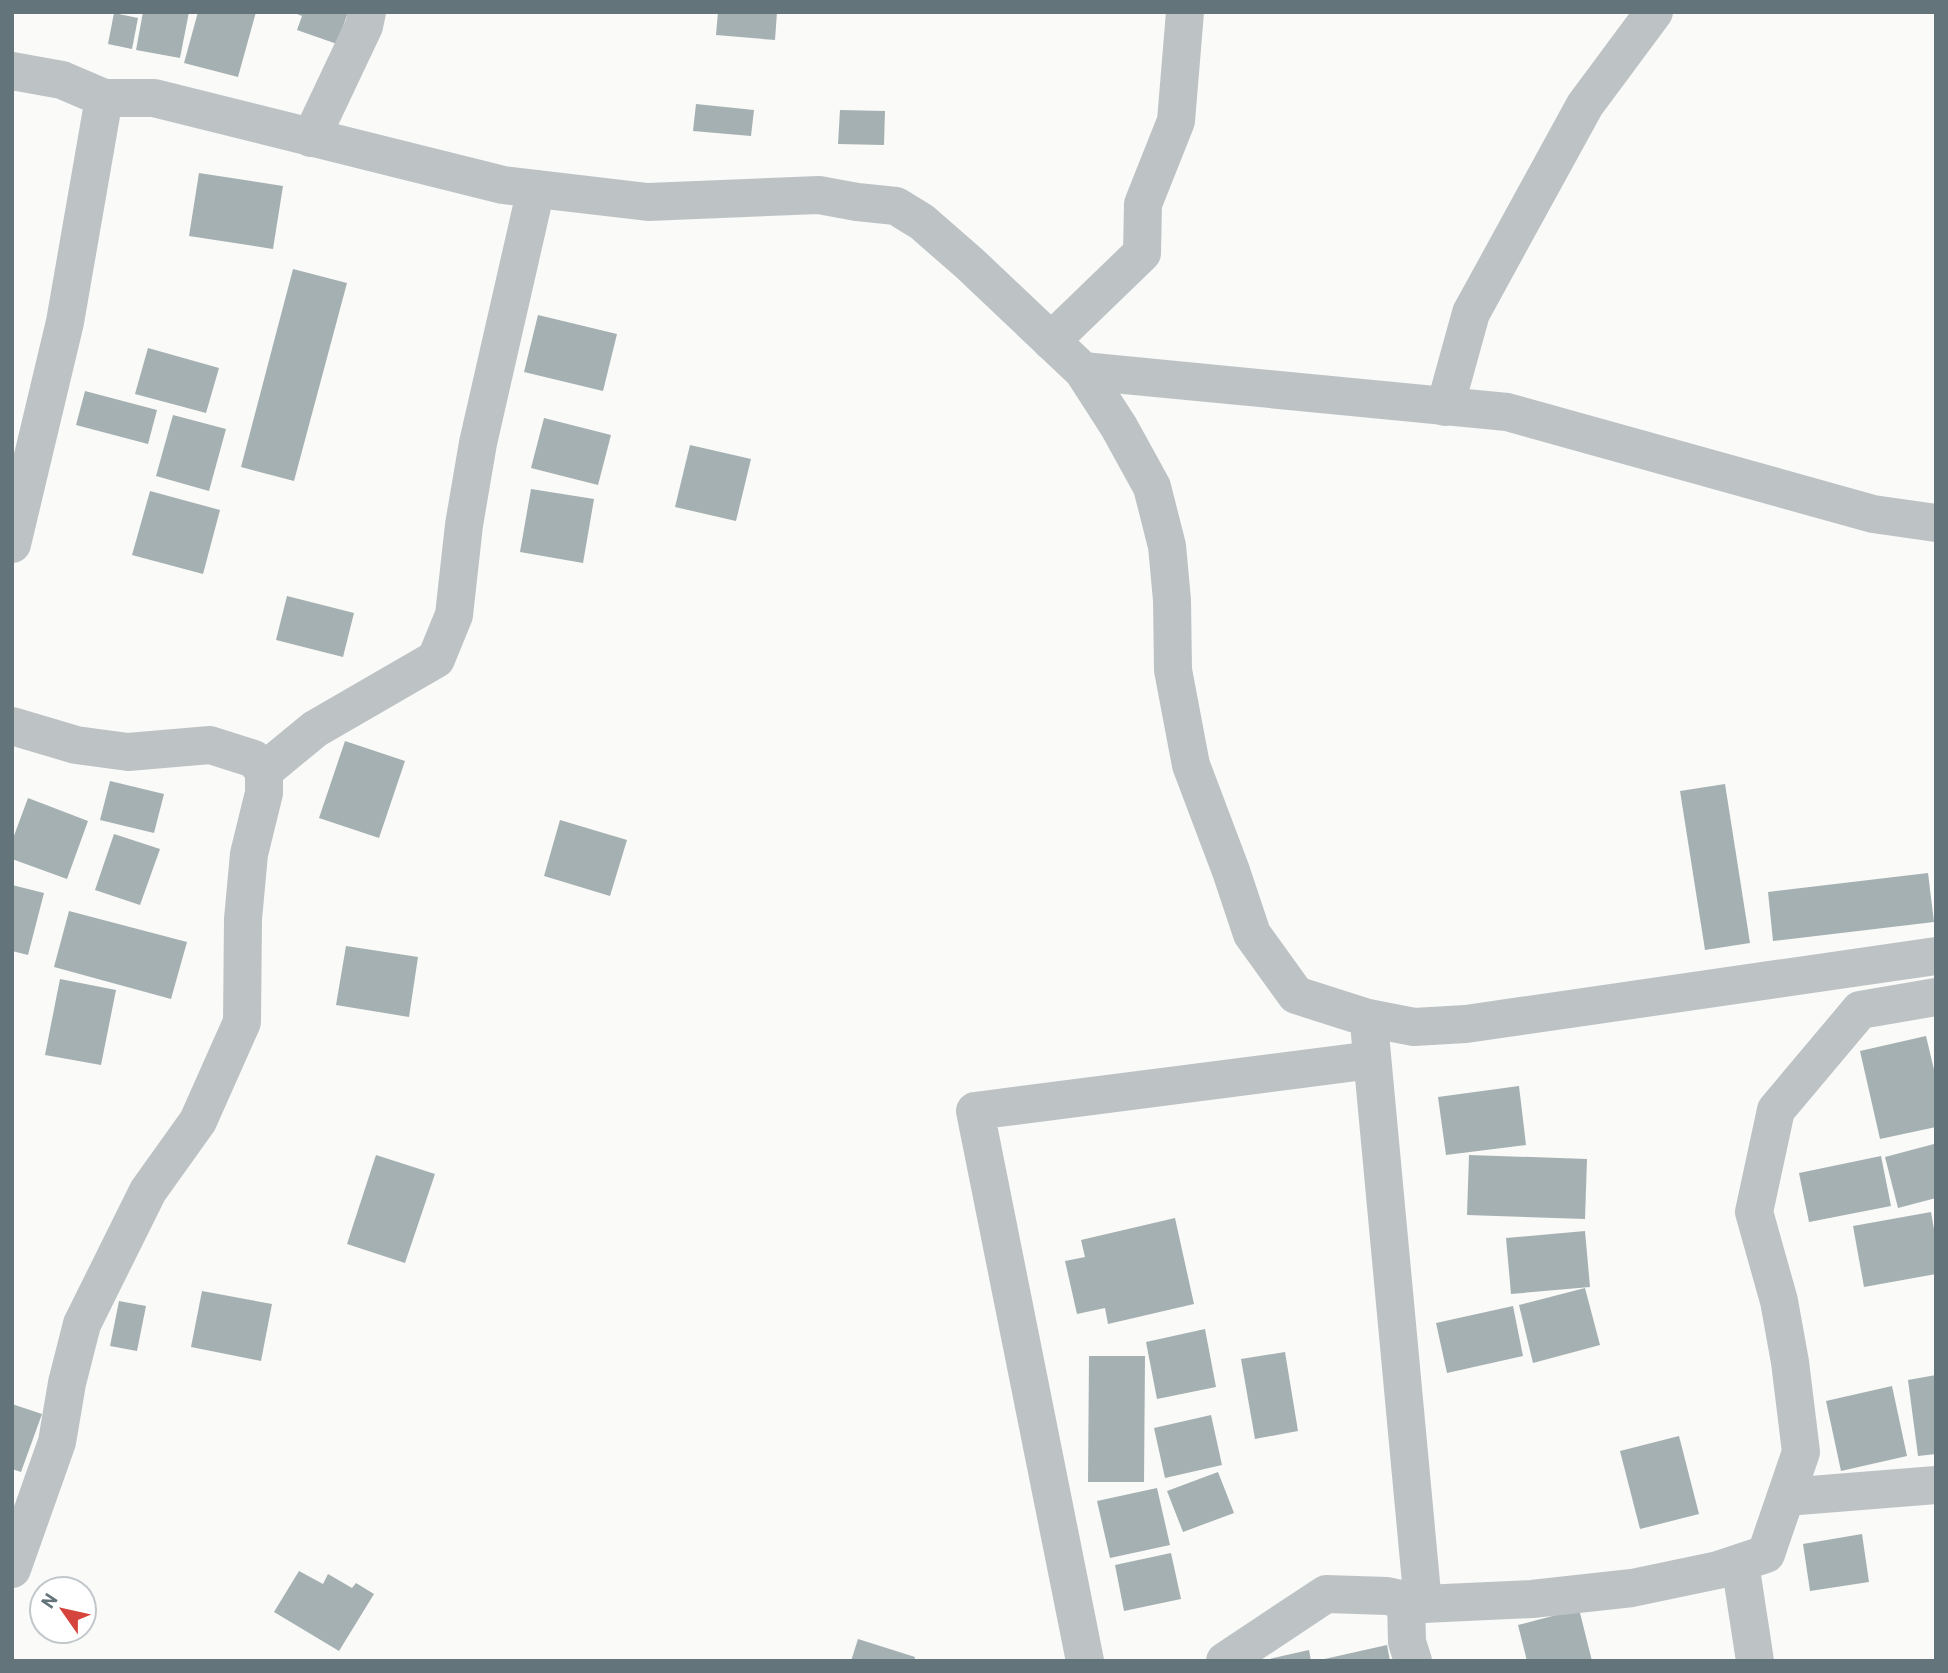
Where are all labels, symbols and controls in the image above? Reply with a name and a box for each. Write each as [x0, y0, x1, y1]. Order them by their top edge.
north arrow [28, 1575, 98, 1645]
text: N [35, 1589, 62, 1612]

